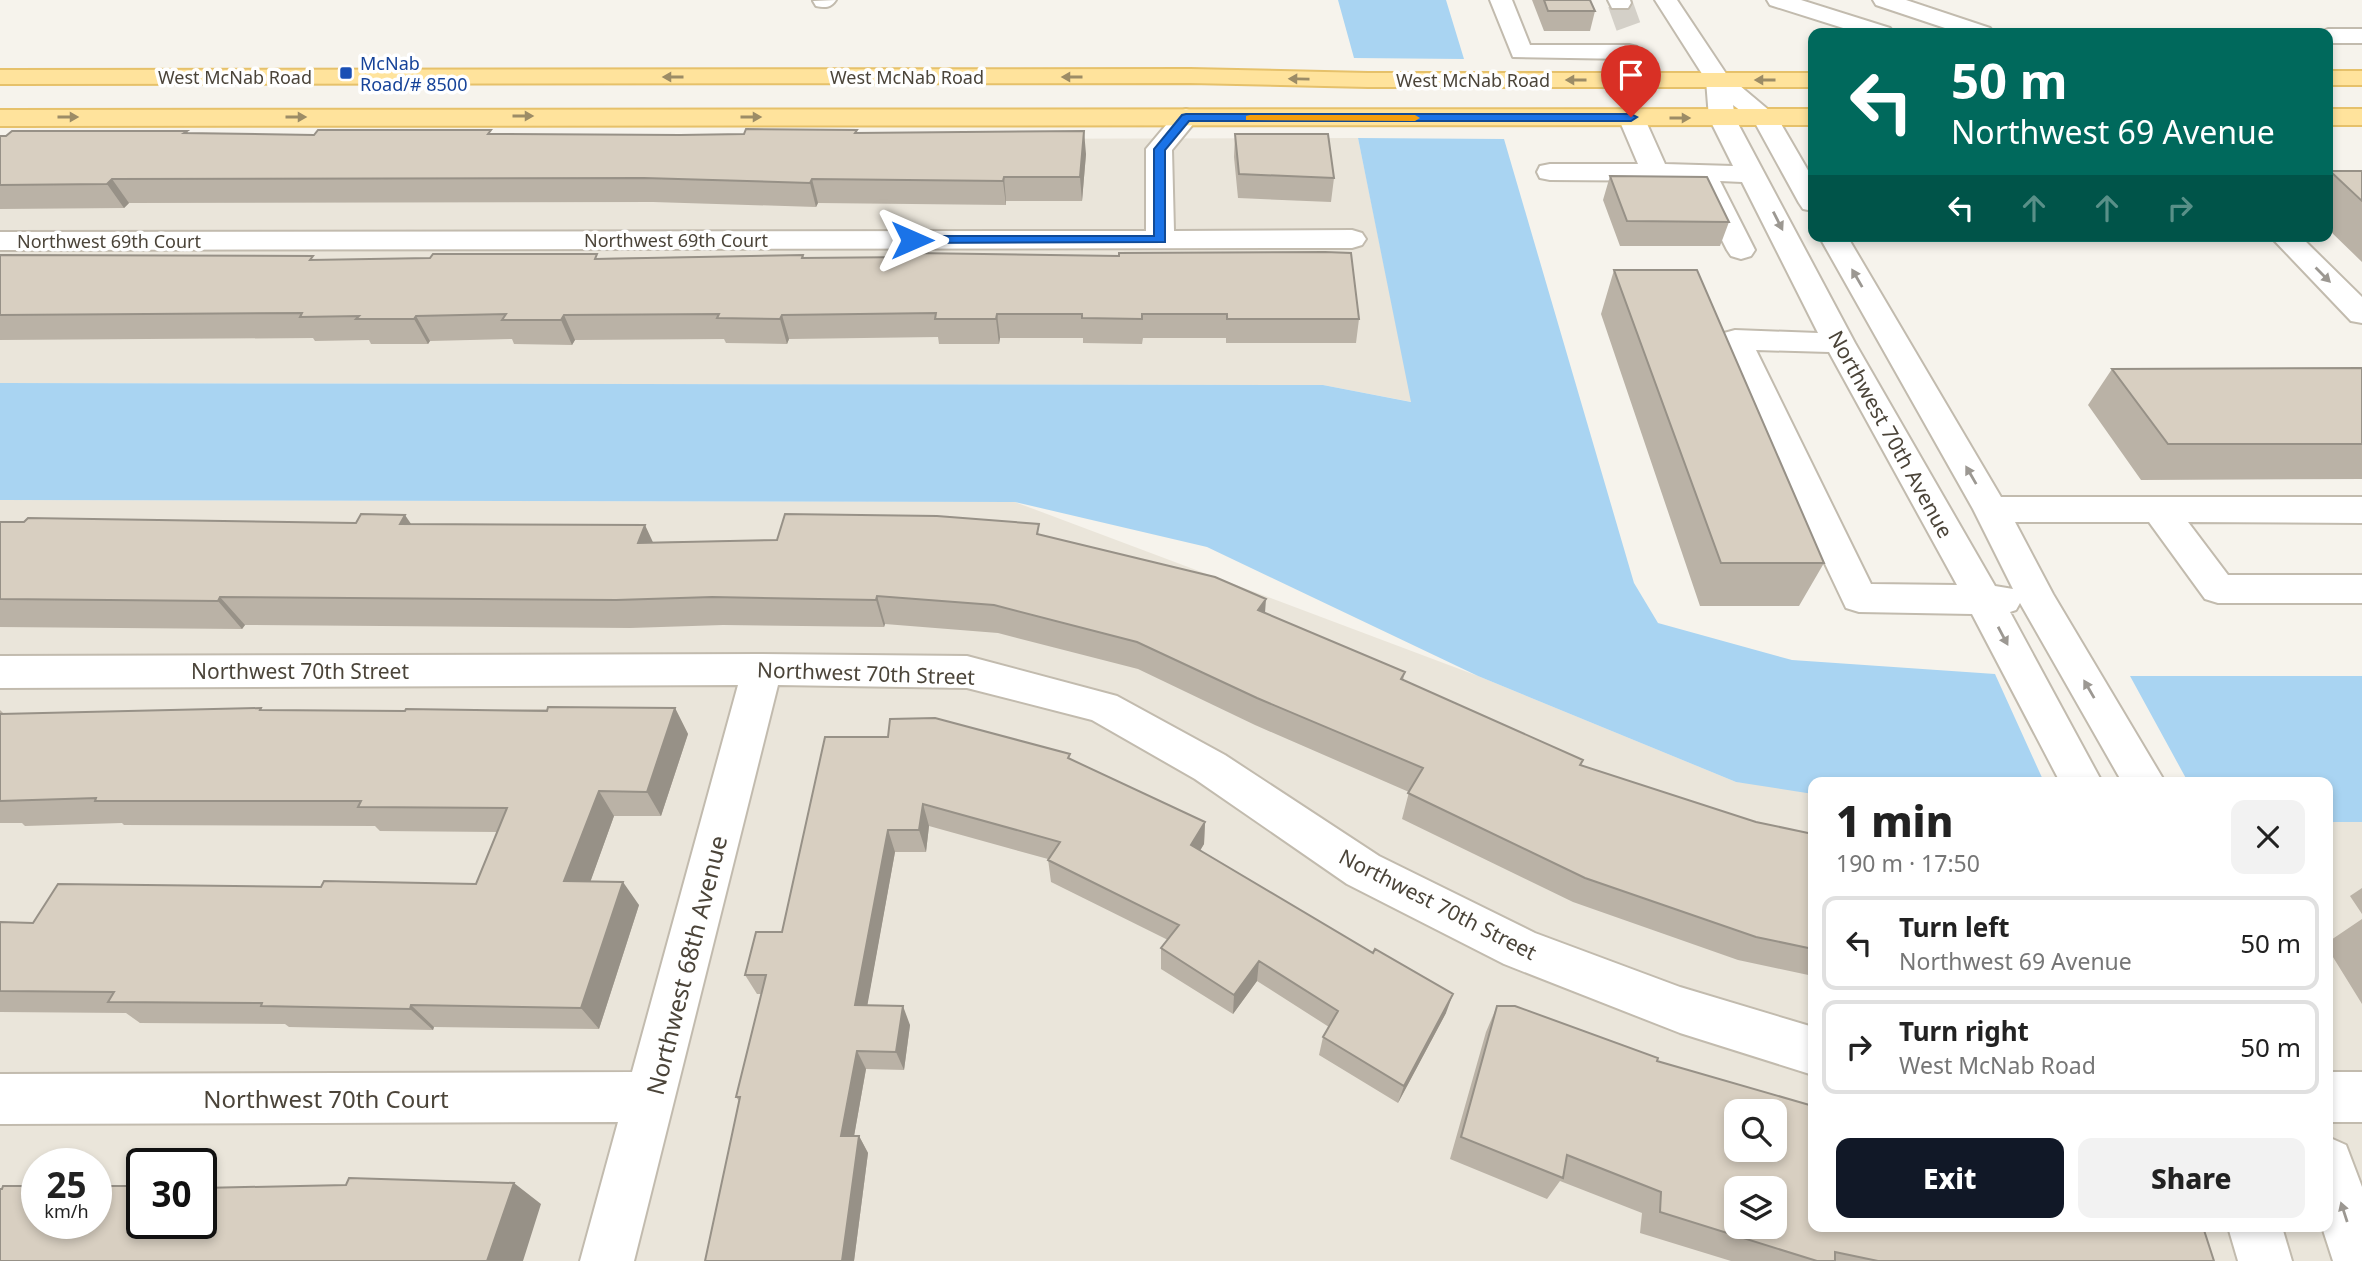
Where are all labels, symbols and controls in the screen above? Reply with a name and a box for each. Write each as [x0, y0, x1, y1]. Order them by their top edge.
pin [1601, 45, 1661, 117]
text: 50 m [1951, 47, 2068, 113]
place label: McNab Road/# 8500 [360, 51, 467, 96]
icon: arrive [1612, 56, 1650, 94]
icon: left [1836, 56, 1927, 147]
street label: West McNab Road [158, 65, 312, 89]
marker: McNab Road/# 8500 [338, 65, 354, 81]
street label: West McNab Road [830, 65, 984, 89]
street label: West McNab Road [1396, 68, 1550, 92]
one-way arrow [662, 71, 684, 83]
one-way arrow [1061, 71, 1083, 83]
one-way arrow [1288, 73, 1310, 85]
one-way arrow [1565, 74, 1587, 86]
one-way arrow [1754, 74, 1776, 86]
one-way arrow [512, 110, 534, 122]
text: Northwest 69 Avenue [1951, 110, 2275, 153]
one-way arrow [285, 111, 307, 123]
one-way arrow [740, 111, 762, 123]
one-way arrow [57, 112, 79, 123]
one-way arrow [1669, 112, 1691, 124]
icon: left [1942, 189, 1980, 227]
icon: ahead [2015, 189, 2053, 227]
icon: ahead [2088, 189, 2126, 227]
icon: right [2161, 189, 2199, 227]
position arrow [875, 203, 949, 277]
one-way arrow [1772, 211, 1783, 231]
street label: Northwest 69th Court [584, 228, 768, 252]
street label: Northwest 69th Court [17, 229, 201, 253]
one-way arrow [2315, 267, 2331, 283]
one-way arrow [1851, 269, 1863, 288]
street label: Northwest 70th Avenue [1822, 325, 1960, 543]
one-way arrow [1965, 465, 1977, 485]
one-way arrow [1997, 627, 2009, 646]
street label: Northwest 70th Street [757, 655, 976, 691]
street label: Northwest 70th Street [191, 657, 409, 685]
one-way arrow [2083, 680, 2095, 699]
text: 1 min [1836, 792, 1953, 849]
button: close [2231, 800, 2305, 874]
street label: Northwest 68th Avenue [638, 832, 734, 1098]
street label: Northwest 70th Street [1335, 842, 1542, 966]
text: 190 m · 17:50 [1836, 847, 1980, 879]
text: Turn left [1899, 909, 2010, 945]
icon: left [1840, 924, 1878, 962]
text: 50 m [2240, 925, 2301, 961]
text: Northwest 69 Avenue [1899, 945, 2132, 977]
text: Turn right [1899, 1013, 2029, 1049]
icon: right [1840, 1028, 1878, 1066]
text: 50 m [2240, 1029, 2301, 1065]
text: West McNab Road [1899, 1049, 2096, 1081]
street label: Northwest 70th Court [203, 1082, 449, 1115]
map controls [1724, 1099, 1787, 1239]
button: search [1724, 1099, 1787, 1162]
button: Exit [1836, 1138, 2064, 1218]
button: Share [2078, 1138, 2305, 1218]
speed limit sign: 30 [126, 1148, 217, 1239]
text: 25 [46, 1161, 87, 1208]
button: layers [1724, 1176, 1787, 1239]
text: km/h [44, 1199, 89, 1223]
one-way arrow [2338, 1201, 2348, 1222]

